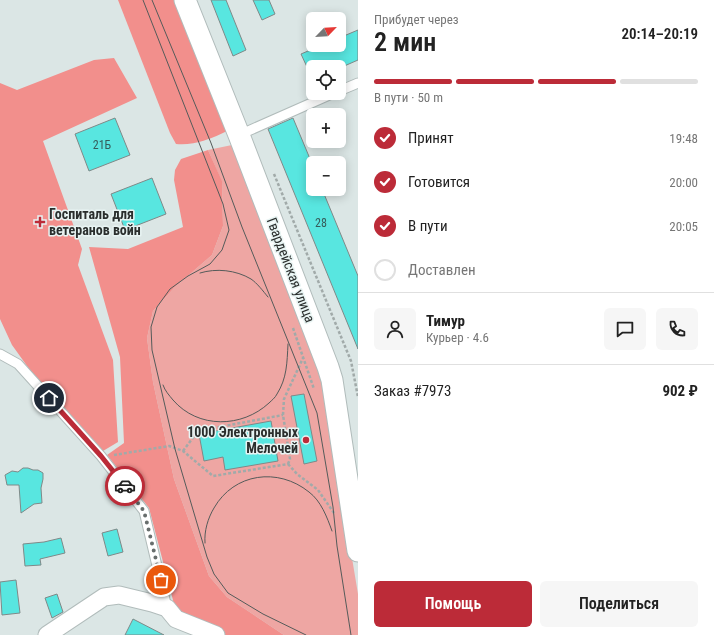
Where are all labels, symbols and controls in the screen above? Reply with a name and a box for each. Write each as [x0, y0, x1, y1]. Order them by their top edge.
north arrow [306, 12, 346, 52]
map controls [306, 12, 346, 196]
text: Прибудет через [374, 12, 459, 27]
text: 20:14–20:19 [621, 25, 698, 43]
text: 2 мин [374, 27, 436, 57]
button: locate [306, 60, 346, 100]
text: В пути · 50 m [374, 90, 443, 105]
button: + [306, 108, 346, 148]
icon: check [374, 127, 396, 149]
text: Принят [408, 129, 454, 147]
text: 19:48 [669, 131, 698, 146]
house number: 21Б [93, 138, 112, 152]
button: − [306, 156, 346, 196]
icon: check [374, 171, 396, 193]
text: Готовится [408, 173, 470, 191]
text: 20:00 [669, 175, 698, 190]
place label: Госпиталь для ветеранов войн [49, 206, 141, 238]
street label: Гвардейская улица [264, 215, 318, 325]
icon: check [374, 215, 396, 237]
marker: Госпиталь для ветеранов войн [34, 216, 46, 228]
house number: 28 [315, 216, 327, 230]
text: В пути [408, 217, 448, 235]
text: 20:05 [669, 219, 698, 234]
text: Доставлен [408, 261, 476, 279]
button: person [374, 308, 416, 350]
button: chat [604, 308, 646, 350]
button: phone [656, 308, 698, 350]
text: Тимур [426, 312, 465, 330]
text: Курьер · 4.6 [426, 330, 489, 345]
pin [32, 381, 66, 415]
text: Заказ #7973 [374, 382, 451, 400]
text: 902 ₽ [662, 382, 698, 400]
icon: home [38, 387, 60, 409]
place label: 1000 Электронных Мелочей [187, 424, 299, 456]
marker: 1000 Электронных Мелочей [301, 435, 311, 445]
courier [105, 466, 145, 506]
icon: car [114, 475, 136, 497]
pin [144, 563, 178, 597]
icon: bag [150, 569, 172, 591]
button: Помощь [374, 581, 532, 627]
button: Поделиться [540, 581, 698, 627]

